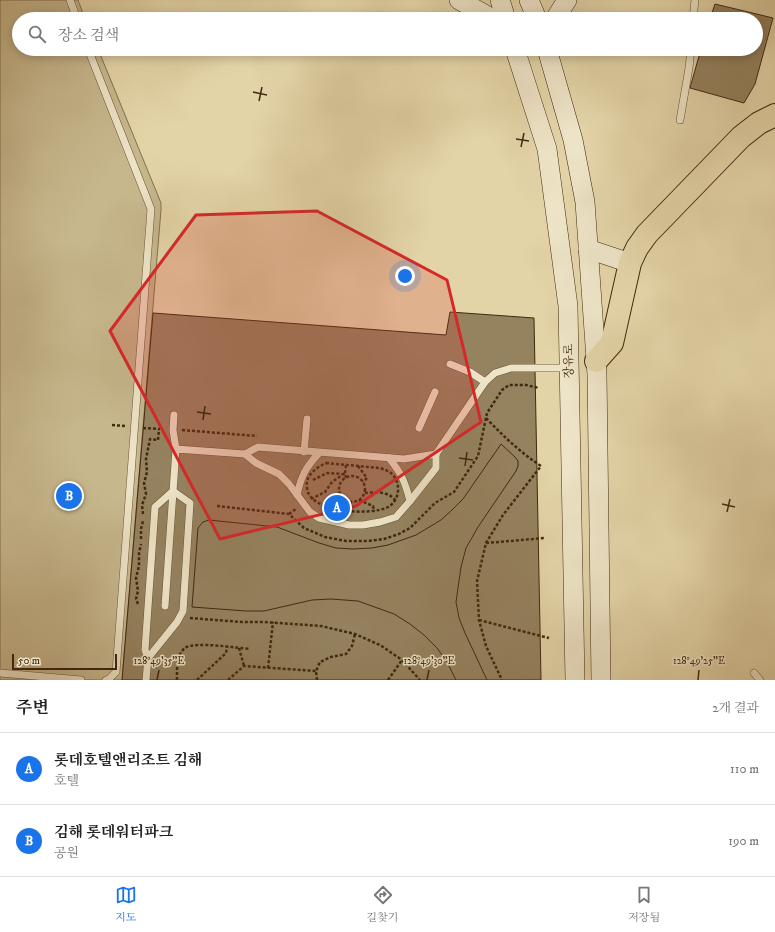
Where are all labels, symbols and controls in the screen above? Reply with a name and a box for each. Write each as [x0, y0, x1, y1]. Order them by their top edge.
search box [12, 12, 763, 56]
icon: search [26, 23, 48, 45]
text: 장소 검색 [58, 26, 119, 45]
your location [395, 266, 415, 286]
street label: 장유로 [561, 343, 577, 379]
pin: B [56, 481, 82, 511]
pin: A [324, 493, 350, 523]
scale bar [12, 652, 117, 671]
text: 50 m [18, 654, 40, 668]
text: 128°49'35"E [134, 655, 184, 667]
text: 128°49'30"E [403, 655, 455, 667]
text: 128°49'25"E [673, 655, 725, 667]
text: 주변 [16, 697, 49, 719]
text: 2개 결과 [712, 700, 759, 716]
text: 롯데호텔앤리조트 김해 [54, 751, 202, 770]
text: A [25, 761, 33, 777]
text: 110 m [730, 761, 759, 777]
text: 호텔 [54, 773, 79, 789]
text: 김해 롯데워터파크 [54, 823, 173, 842]
text: B [25, 833, 33, 849]
text: 190 m [728, 833, 759, 849]
text: 공원 [54, 845, 79, 861]
tab: 지도 [115, 884, 137, 925]
tab: 길찾기 [367, 884, 398, 925]
tab: 저장됨 [628, 884, 660, 925]

